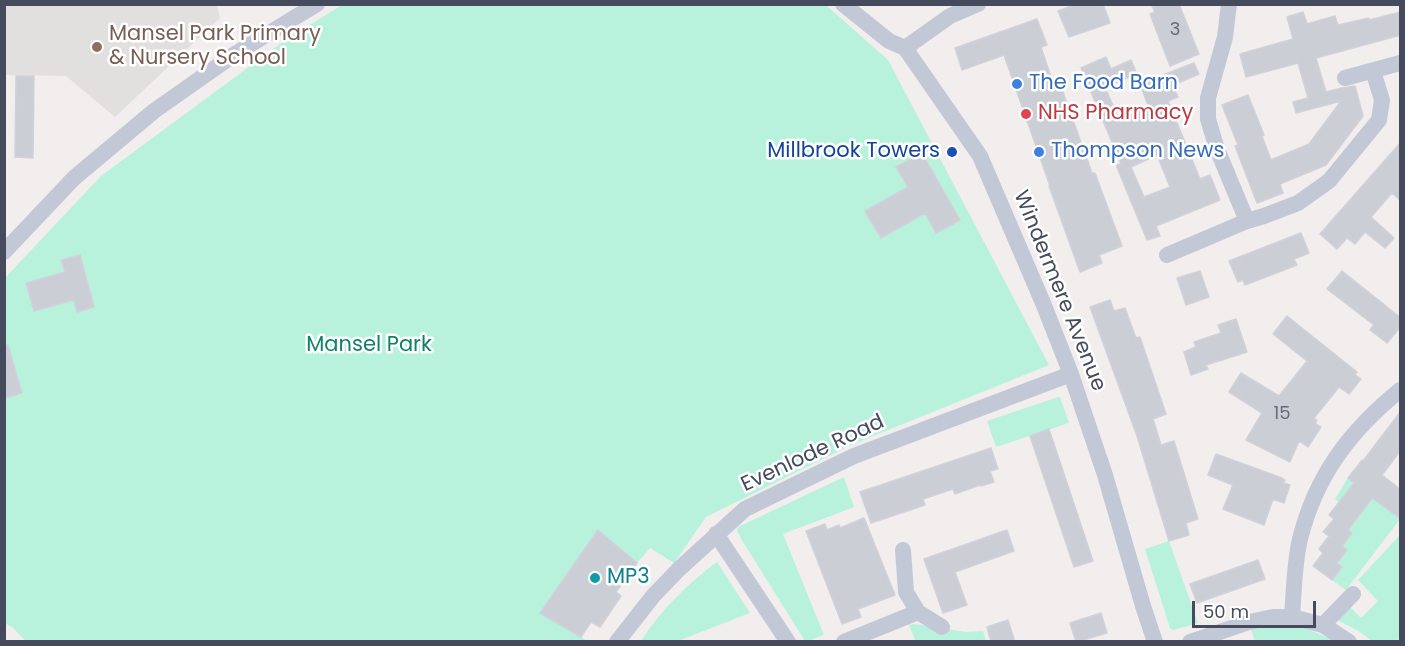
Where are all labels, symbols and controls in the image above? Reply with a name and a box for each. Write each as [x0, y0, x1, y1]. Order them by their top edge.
house number: 3 [1170, 19, 1180, 41]
place label: Mansel Park Primary & Nursery School [109, 22, 321, 72]
marker: Mansel Park Primary & Nursery School [90, 40, 104, 54]
place label: The Food Barn [1029, 71, 1178, 97]
marker: The Food Barn [1010, 77, 1024, 91]
place label: NHS Pharmacy [1038, 101, 1193, 127]
marker: NHS Pharmacy [1019, 107, 1033, 121]
place label: Millbrook Towers [767, 139, 940, 165]
place label: Thompson News [1051, 139, 1224, 165]
marker: Millbrook Towers [945, 145, 959, 159]
marker: Thompson News [1032, 145, 1046, 159]
street label: Windermere Avenue [1007, 187, 1111, 395]
park label: Mansel Park [306, 333, 432, 359]
house number: 15 [1273, 403, 1291, 425]
street label: Evenlode Road [737, 410, 889, 498]
place label: MP3 [607, 565, 650, 591]
marker: MP3 [588, 571, 602, 585]
scale bar [1195, 589, 1320, 627]
text: 50 m [1203, 599, 1249, 624]

